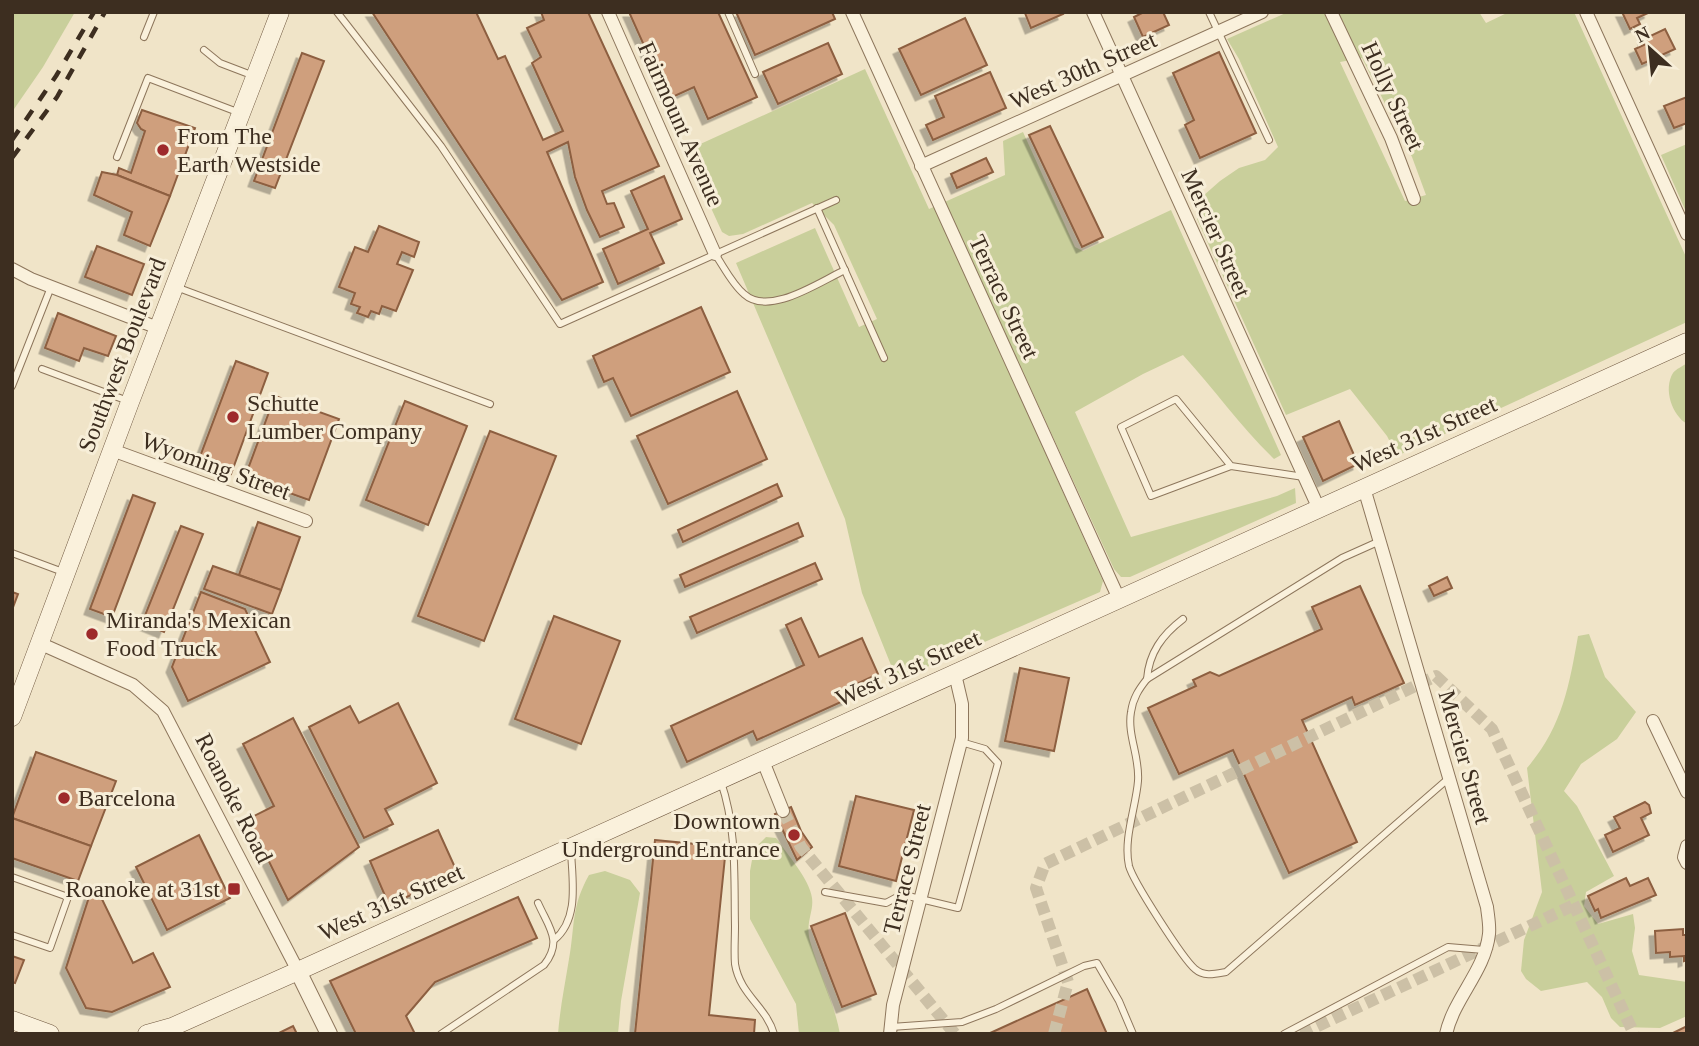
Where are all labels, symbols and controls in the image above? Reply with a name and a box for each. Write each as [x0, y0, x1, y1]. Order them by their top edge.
north arrow [1615, 14, 1685, 84]
text: N [1632, 22, 1654, 47]
street label: West 30th Street [1006, 26, 1161, 114]
street label: Fairmount Avenue [633, 38, 729, 210]
street label: Holly Street [1357, 38, 1430, 155]
place label: From The Earth Westside [177, 123, 321, 177]
marker: From The Earth Westside [155, 142, 171, 158]
street label: Mercier Street [1176, 165, 1256, 302]
street label: Terrace Street [964, 231, 1044, 363]
street label: Southwest Boulevard [73, 254, 171, 456]
place label: Schutte Lumber Company [247, 390, 422, 444]
street label: West 31st Street [1348, 390, 1501, 477]
marker: Schutte Lumber Company [225, 409, 241, 425]
street label: Wyoming Street [138, 427, 294, 505]
place label: Miranda's Mexican Food Truck [106, 607, 291, 661]
street label: West 31st Street [832, 624, 985, 711]
marker: Miranda's Mexican Food Truck [84, 626, 100, 642]
street label: Mercier Street [1433, 687, 1497, 827]
street label: Roanoke Road [190, 729, 278, 867]
place label: Barcelona [78, 785, 176, 811]
marker: Barcelona [56, 790, 72, 806]
street label: Terrace Street [878, 801, 936, 937]
place label: Downtown Underground Entrance [561, 808, 780, 862]
marker: Downtown Underground Entrance [786, 827, 802, 843]
street label: West 31st Street [315, 858, 468, 945]
place label: Roanoke at 31st [65, 876, 220, 902]
marker: Roanoke at 31st [226, 881, 242, 897]

